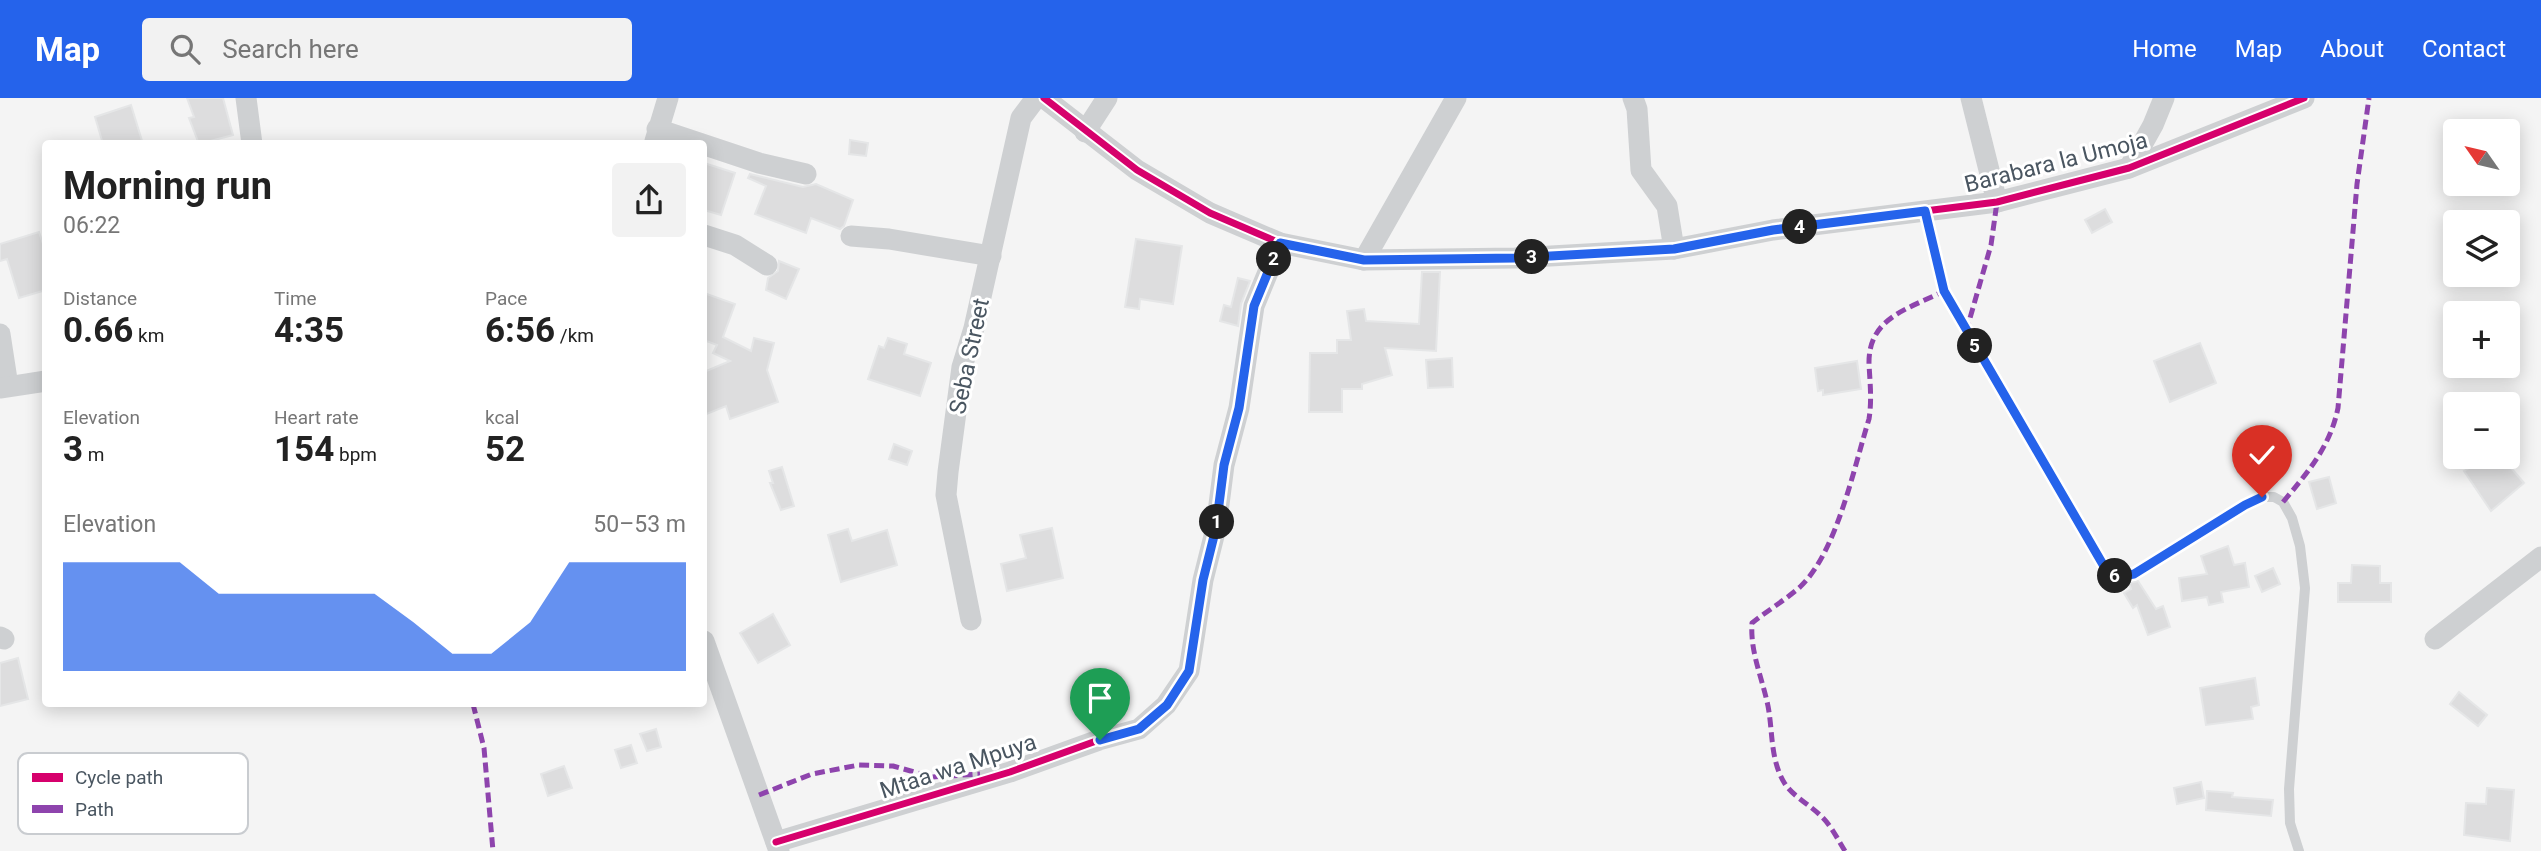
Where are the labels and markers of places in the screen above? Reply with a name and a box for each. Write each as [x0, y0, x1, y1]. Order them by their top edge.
pin: 4 [1783, 209, 1818, 244]
pin: 3 [1514, 240, 1550, 274]
pin: 2 [1256, 242, 1292, 276]
pin: 5 [1958, 328, 1993, 364]
pin [2232, 425, 2292, 497]
pin: 1 [1200, 504, 1234, 540]
pin: 6 [2098, 559, 2132, 594]
pin [1070, 668, 1130, 740]

